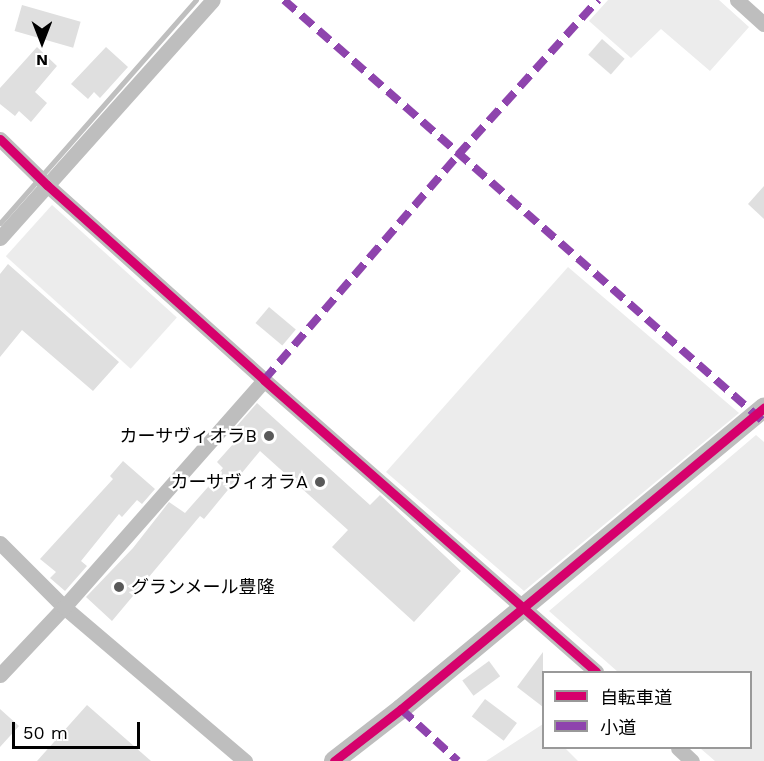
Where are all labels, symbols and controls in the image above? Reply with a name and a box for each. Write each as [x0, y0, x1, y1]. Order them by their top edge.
north arrow [12, 12, 72, 72]
text: N [36, 51, 48, 70]
place label: カーサヴィオラB [119, 425, 257, 447]
marker: カーサヴィオラB [262, 429, 276, 443]
place label: カーサヴィオラA [170, 471, 308, 493]
marker: カーサヴィオラA [313, 475, 327, 489]
place label: グランメール豊隆 [131, 576, 275, 598]
marker: グランメール豊隆 [112, 580, 126, 594]
legend [542, 671, 752, 749]
text: 自転車道 [600, 687, 672, 708]
scale bar [15, 710, 142, 748]
text: 小道 [600, 717, 636, 738]
text: 50 m [23, 722, 68, 743]

